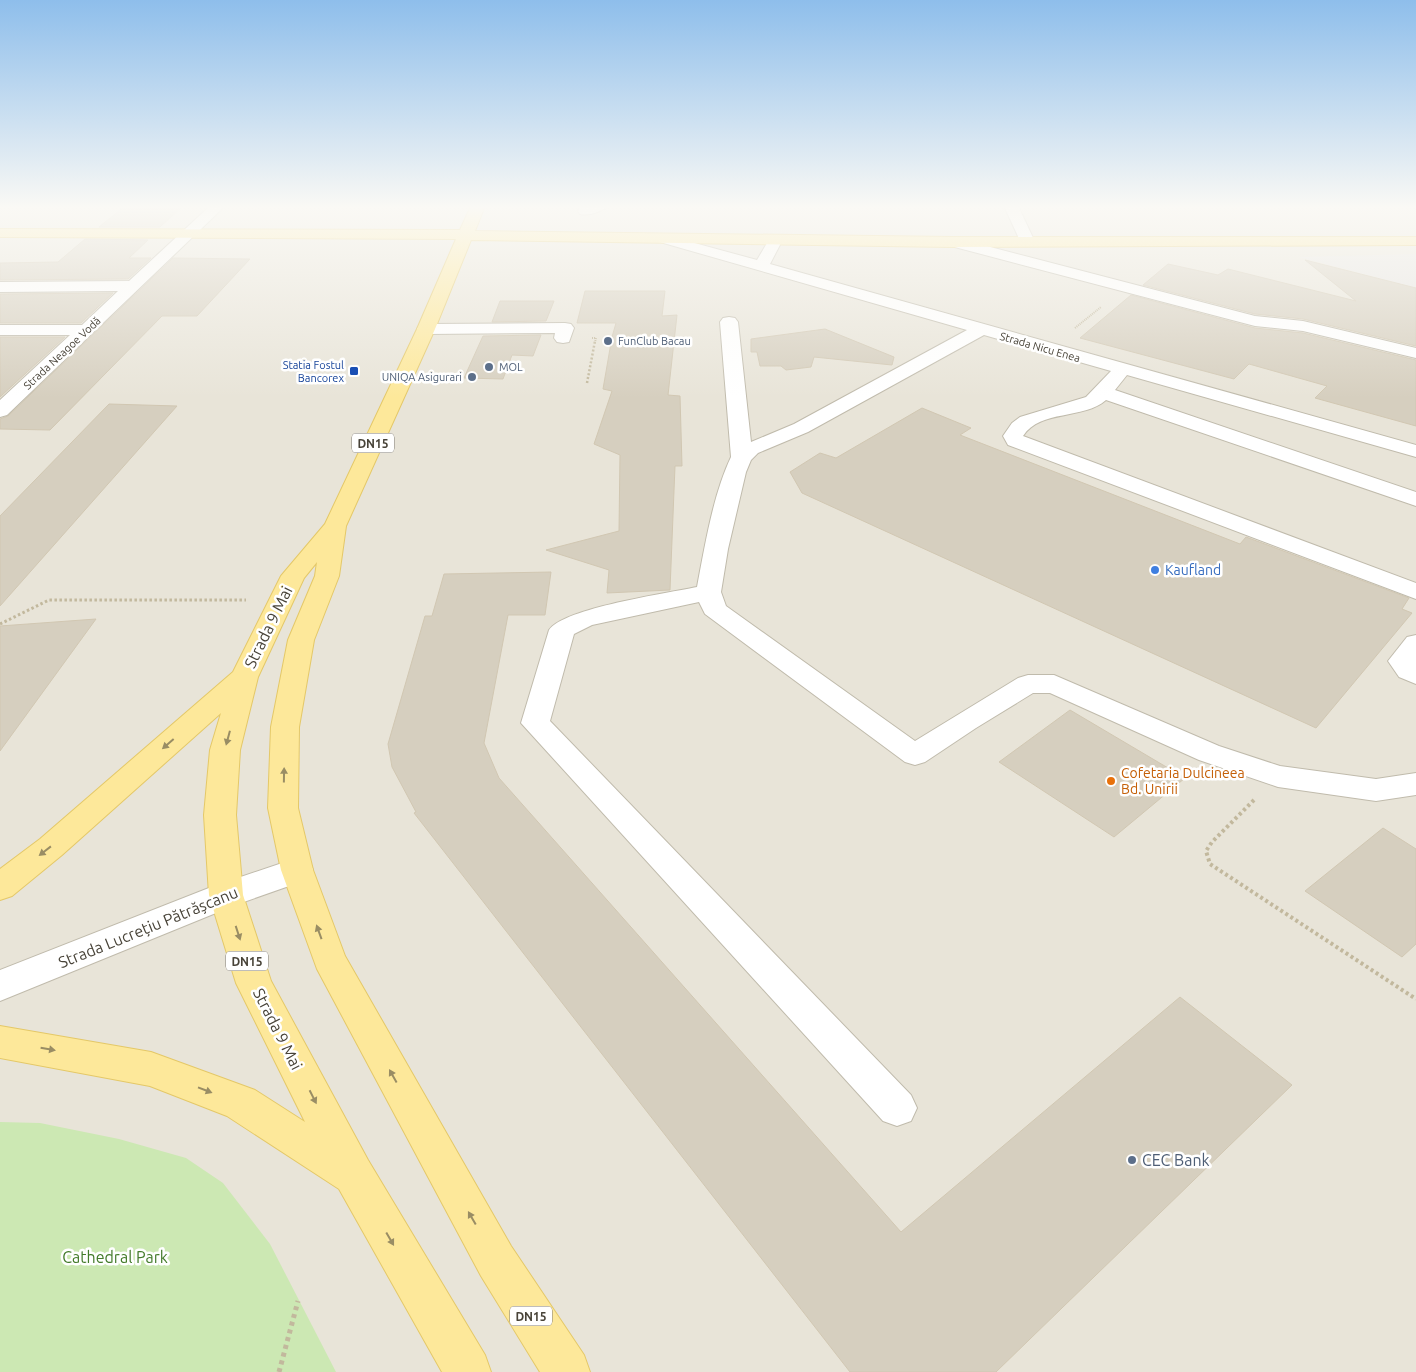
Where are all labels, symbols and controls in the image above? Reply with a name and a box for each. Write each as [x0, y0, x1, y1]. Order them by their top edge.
street label: Strada Neagoe Vodă [21, 314, 103, 392]
street label: Strada Nicu Enea [998, 330, 1082, 364]
marker: FunClub Bacau [602, 335, 614, 347]
place label: FunClub Bacau [618, 335, 691, 347]
place label: Statia Fostul Bancorex [283, 359, 344, 384]
marker: MOL [483, 361, 495, 373]
place label: MOL [499, 361, 523, 373]
marker: Statia Fostul Bancorex [348, 365, 360, 377]
place label: UNIQA Asigurari [382, 371, 462, 383]
marker: UNIQA Asigurari [466, 371, 478, 383]
road number: DN15 [352, 433, 394, 452]
place label: Kaufland [1165, 562, 1221, 578]
marker: Kaufland [1149, 564, 1161, 576]
street label: Strada 9 Mai [240, 583, 296, 671]
one-way arrow [224, 731, 232, 746]
one-way arrow [162, 738, 174, 749]
place label: Cofetaria Dulcineea Bd. Unirii [1121, 765, 1245, 797]
one-way arrow [280, 767, 288, 783]
marker: Cofetaria Dulcineea Bd. Unirii [1105, 775, 1117, 787]
one-way arrow [39, 845, 52, 856]
street label: Strada Lucrețiu Pătrășcanu [56, 883, 240, 971]
one-way arrow [315, 924, 323, 939]
one-way arrow [235, 926, 242, 941]
road number: DN15 [226, 951, 268, 970]
street label: Strada 9 Mai [250, 985, 306, 1073]
one-way arrow [41, 1046, 57, 1054]
one-way arrow [389, 1069, 397, 1084]
one-way arrow [198, 1086, 213, 1094]
one-way arrow [309, 1089, 317, 1104]
place label: CEC Bank [1142, 1151, 1210, 1169]
marker: CEC Bank [1126, 1154, 1138, 1166]
one-way arrow [468, 1211, 476, 1226]
one-way arrow [386, 1233, 395, 1246]
park label: Cathedral Park [62, 1248, 168, 1266]
road number: DN15 [510, 1306, 552, 1325]

